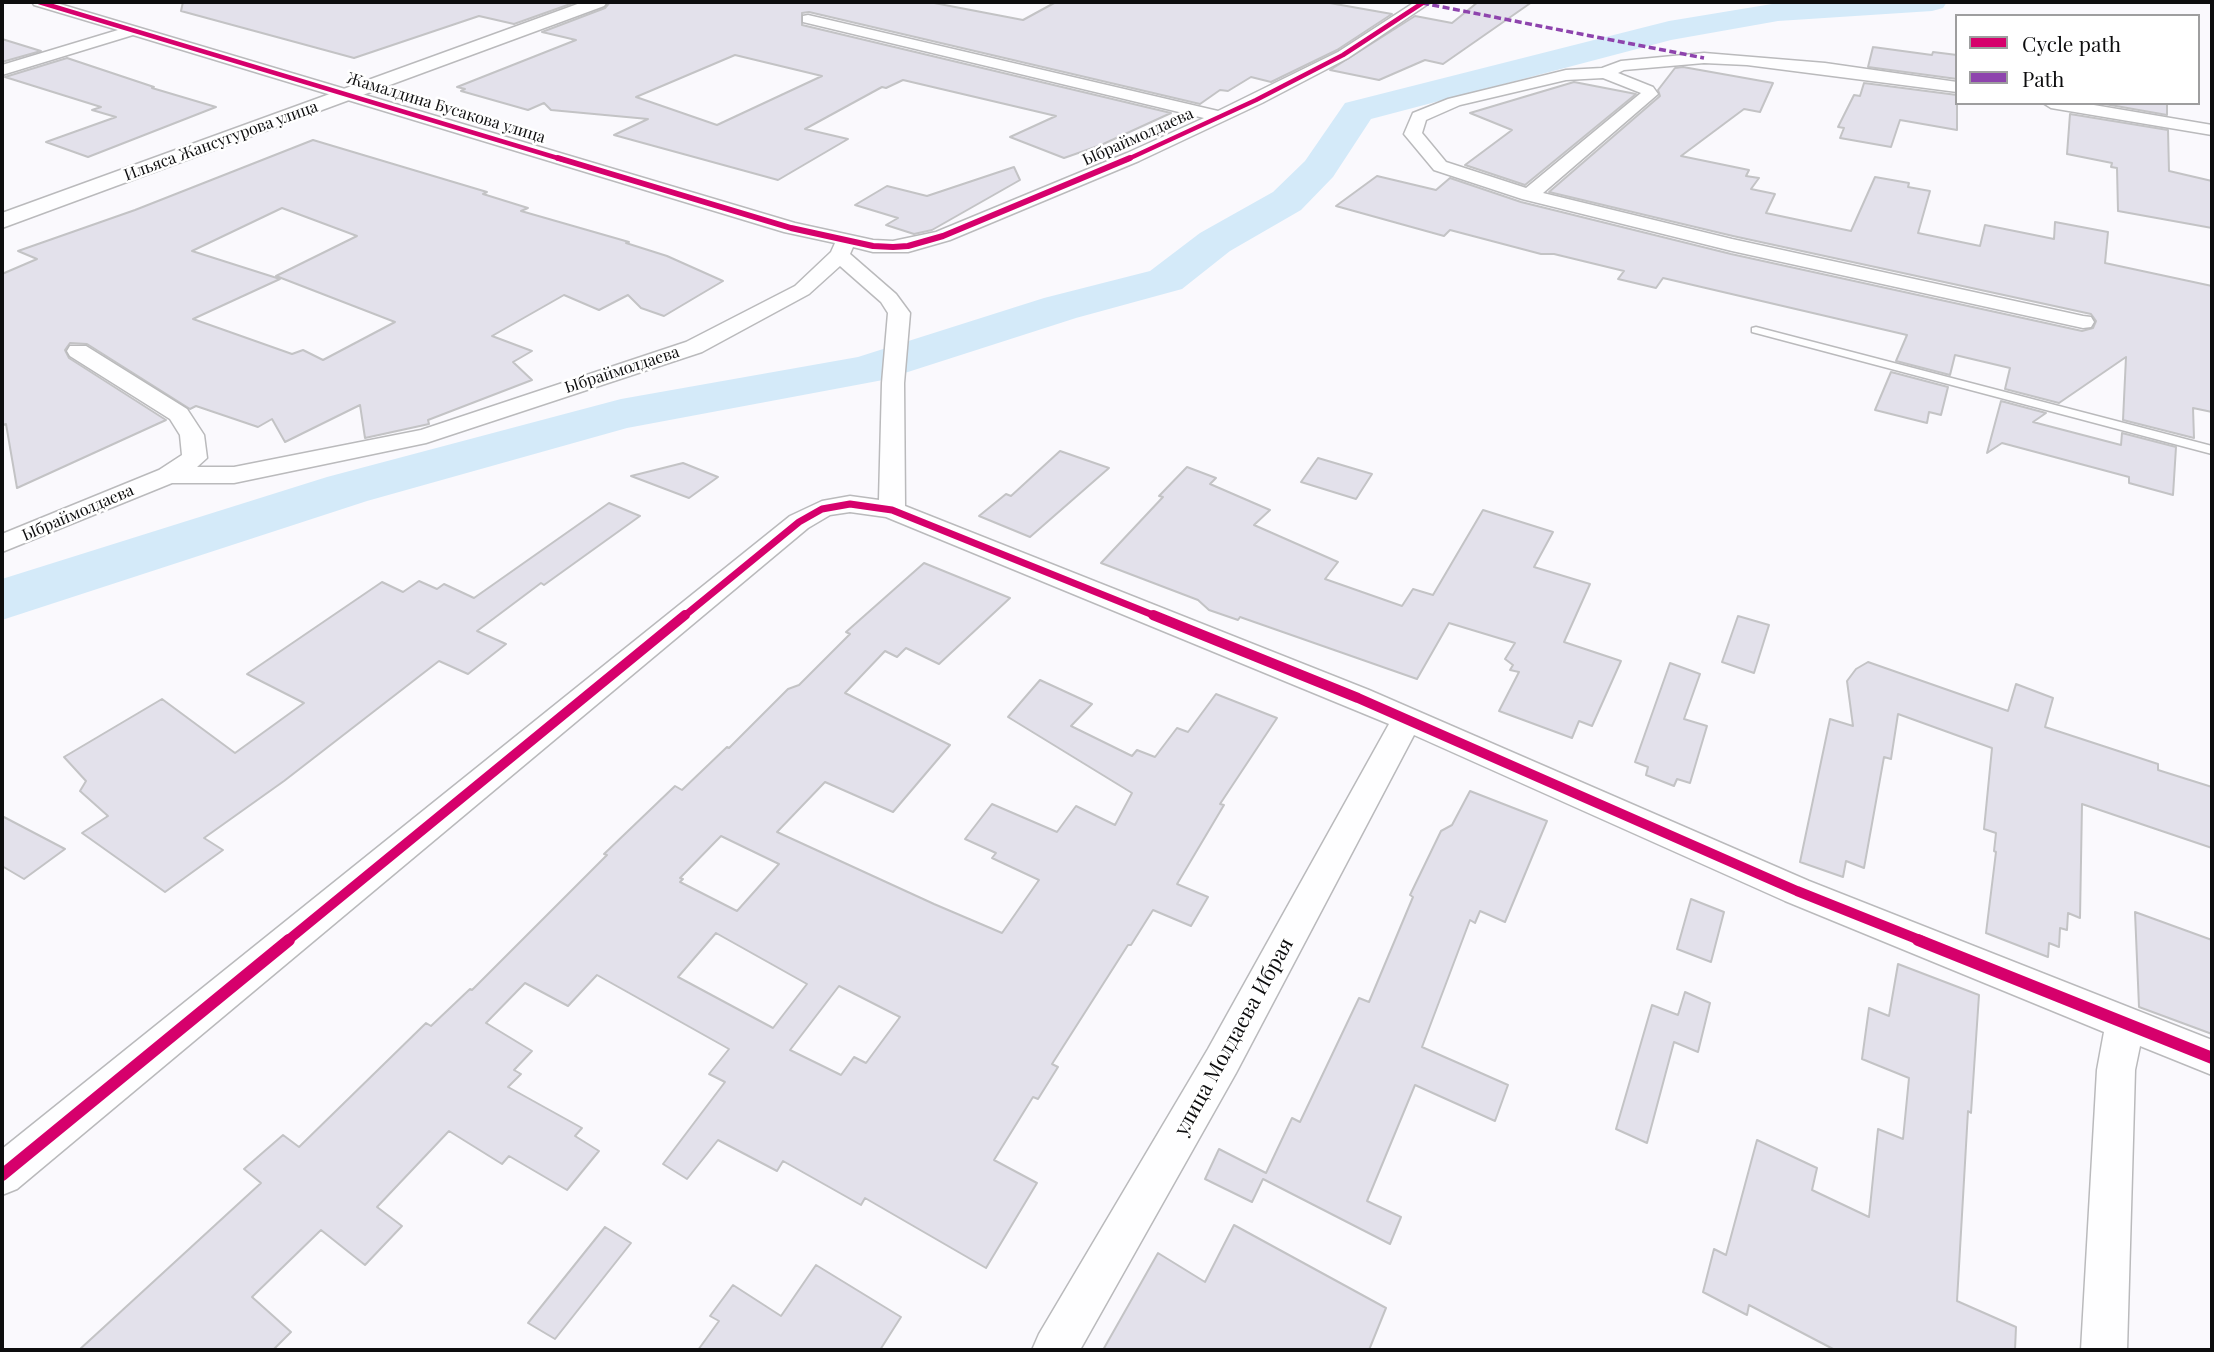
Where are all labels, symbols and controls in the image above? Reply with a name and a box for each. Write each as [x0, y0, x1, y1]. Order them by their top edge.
legend [1955, 14, 2200, 105]
text: Cycle path [2022, 29, 2121, 57]
text: Path [2022, 64, 2064, 92]
street label: Жамалдина Бусакова улица [344, 69, 548, 147]
street label: Ильяса Жансугурова улица [122, 97, 320, 185]
street label: Ыбраймолдаева [1080, 104, 1196, 170]
street label: Ыбраймолдаева [562, 342, 682, 398]
street label: Ыбраймолдаева [19, 481, 137, 545]
street label: улица Молдаева Ибрая [1169, 934, 1299, 1140]

